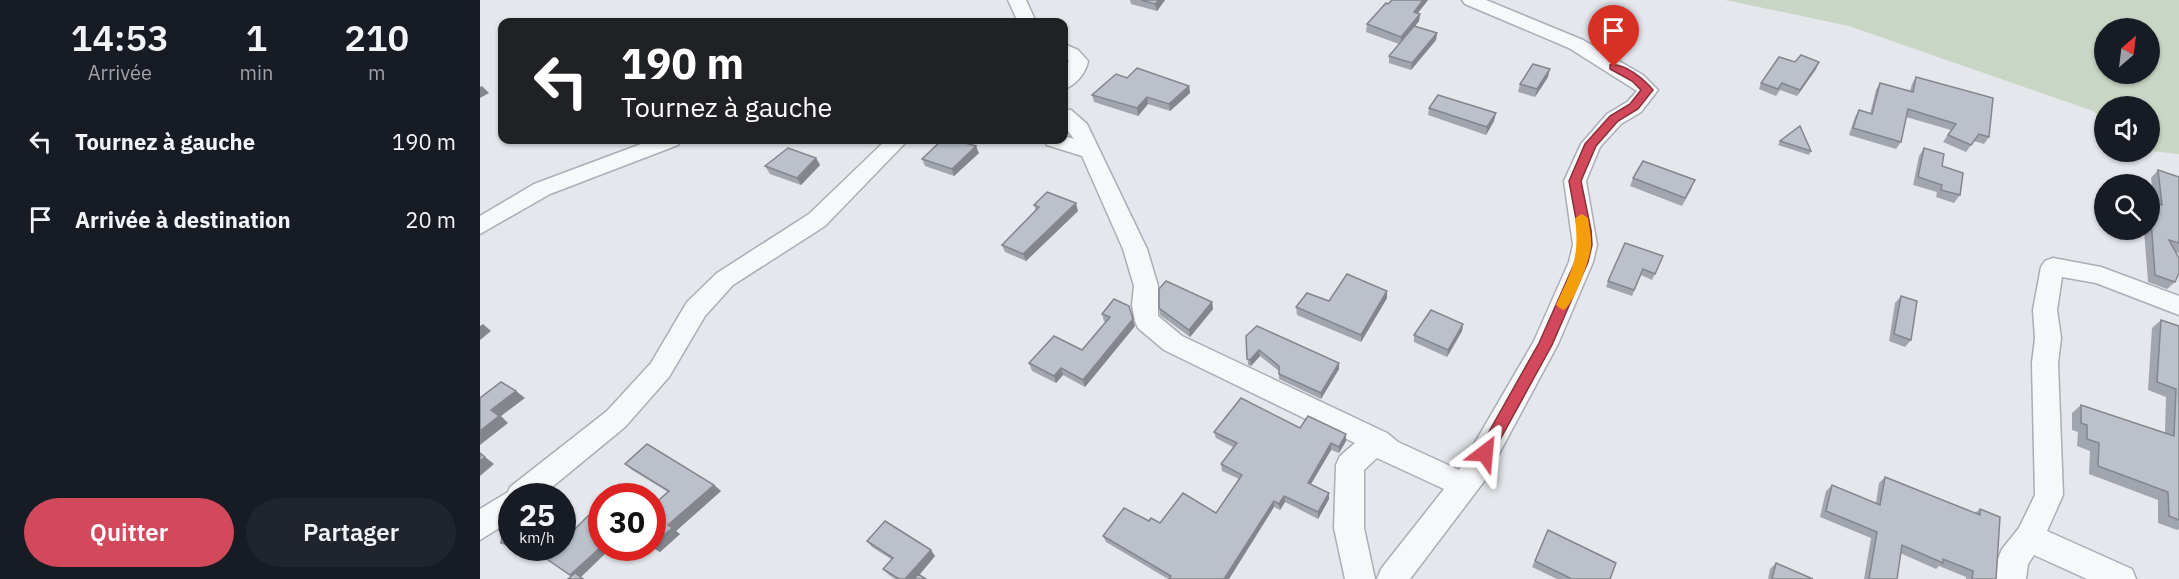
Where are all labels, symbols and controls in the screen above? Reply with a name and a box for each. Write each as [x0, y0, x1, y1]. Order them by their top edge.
pin [1588, 5, 1639, 67]
text: 14:53 [71, 14, 169, 61]
text: 1 [246, 14, 267, 61]
text: 210 [344, 14, 409, 61]
icon: arrive [1597, 14, 1630, 47]
north arrow [2094, 18, 2160, 84]
map controls [2094, 18, 2160, 240]
text: 190 m [621, 36, 744, 91]
icon: left [522, 42, 600, 120]
text: Arrivée [88, 59, 152, 86]
text: min [240, 59, 273, 86]
text: m [368, 59, 385, 86]
text: Tournez à gauche [621, 89, 832, 124]
button: sound [2094, 96, 2160, 162]
icon: left [24, 125, 57, 158]
text: Tournez à gauche [75, 127, 255, 156]
text: 190 m [392, 127, 456, 156]
button: search [2094, 174, 2160, 240]
icon: arrive [24, 203, 57, 236]
text: Arrivée à destination [75, 205, 291, 234]
text: 20 m [405, 205, 456, 234]
position arrow [1453, 421, 1517, 485]
speed limit sign: 30 [588, 483, 666, 561]
text: 25 [519, 495, 555, 534]
button: Quitter [24, 498, 234, 567]
button: Partager [246, 498, 456, 567]
text: km/h [519, 528, 555, 547]

